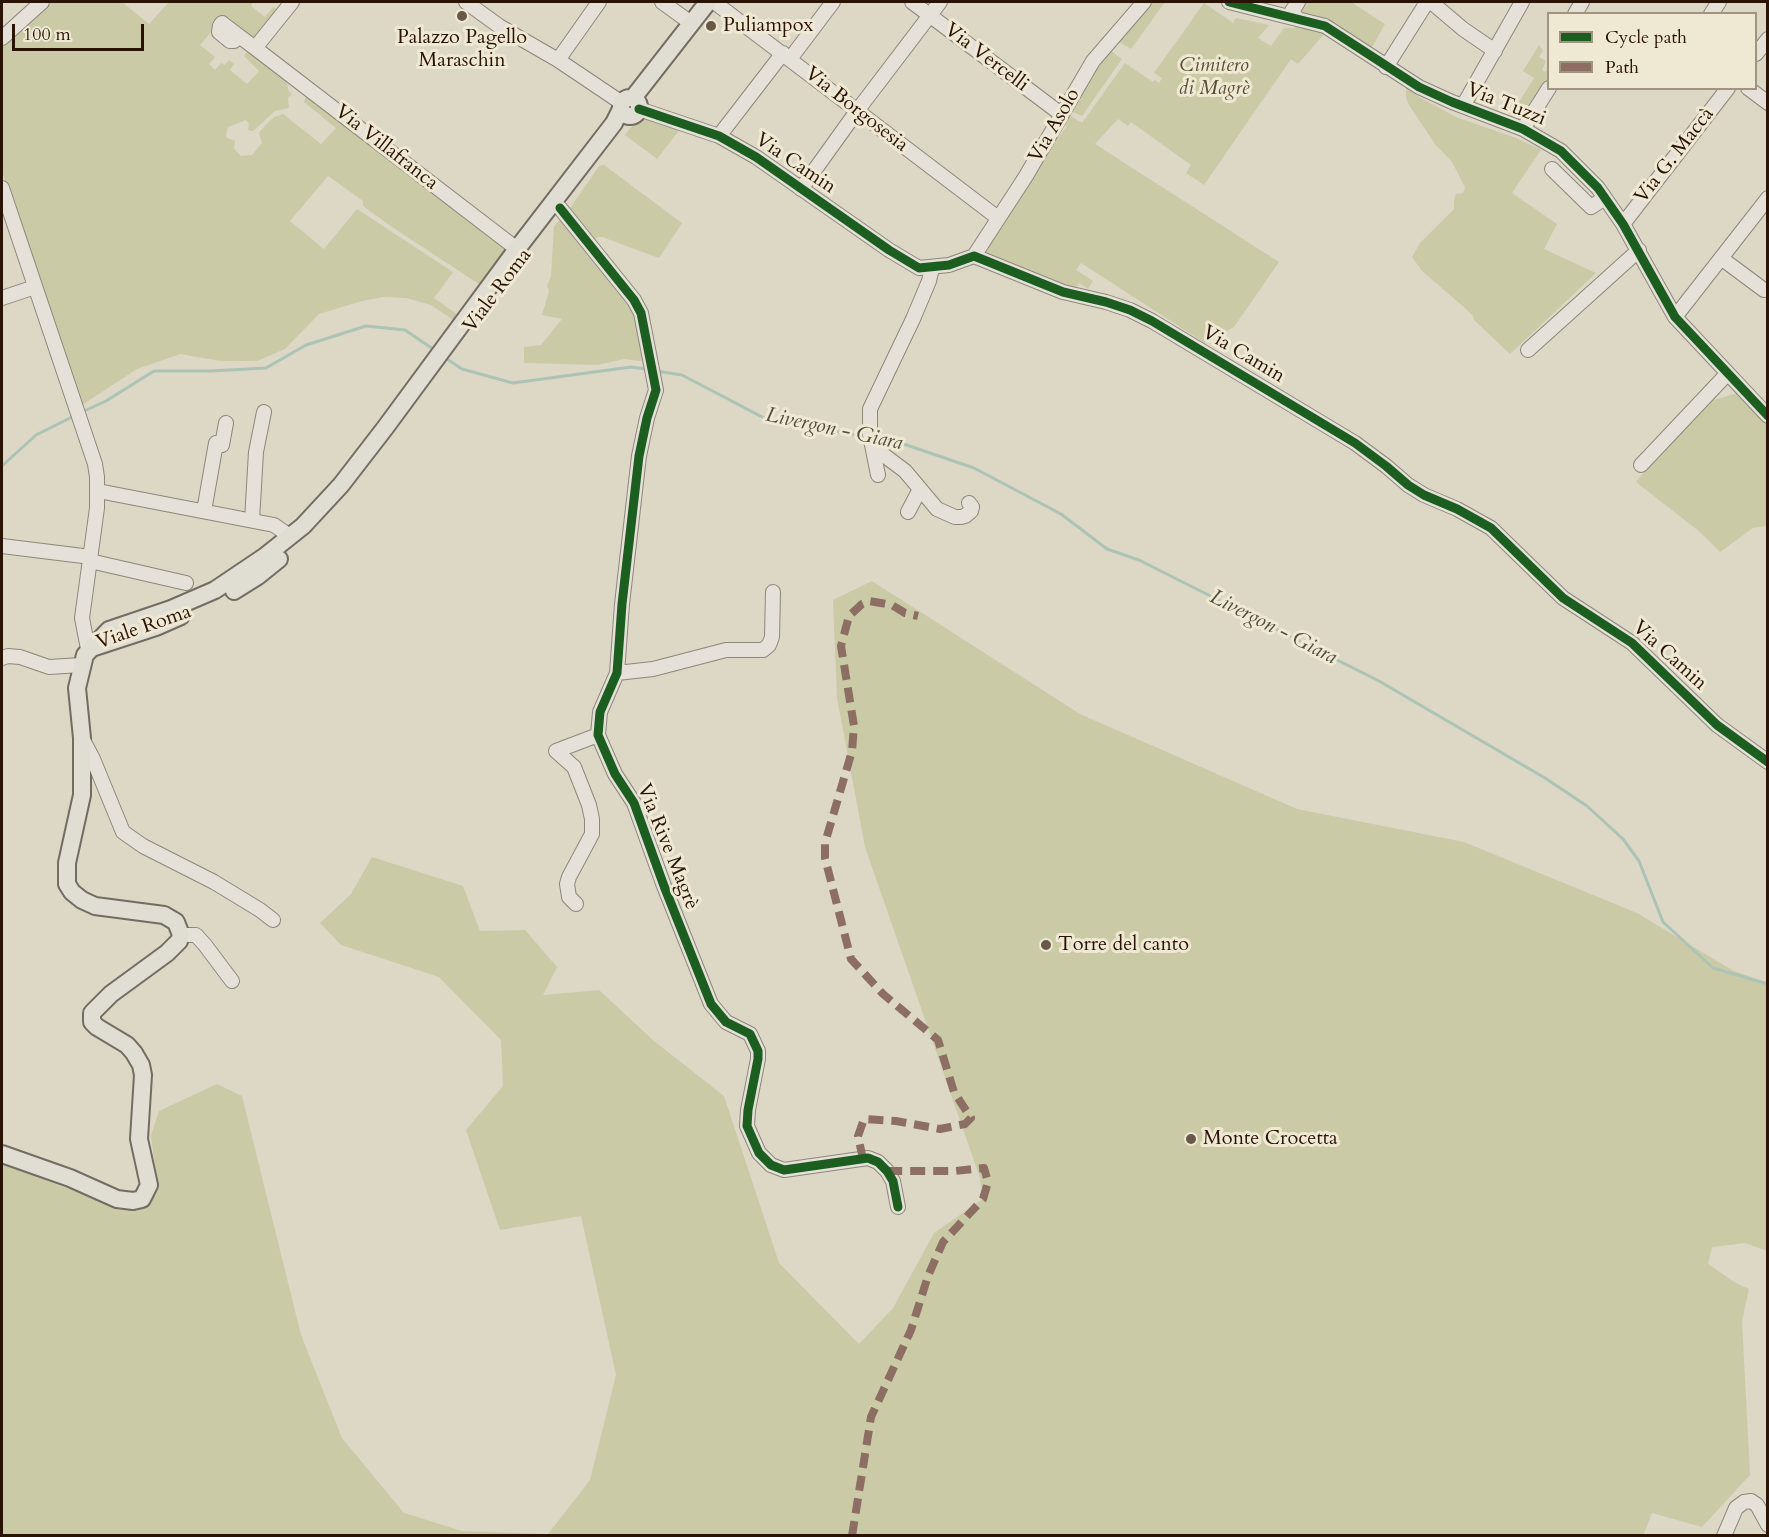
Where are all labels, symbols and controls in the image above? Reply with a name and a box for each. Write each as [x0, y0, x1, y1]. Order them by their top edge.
marker: Palazzo Pagello Maraschin [455, 9, 469, 23]
scale bar [15, 12, 147, 50]
legend [1547, 12, 1757, 90]
place label: Puliampox [723, 14, 813, 38]
marker: Puliampox [704, 19, 718, 33]
street label: Via Vercelli [939, 19, 1033, 97]
text: 100 m [23, 22, 71, 47]
text: Cycle path [1605, 25, 1687, 50]
place label: Palazzo Pagello Maraschin [397, 26, 527, 73]
park label: Cimitero di Magrè [1179, 54, 1249, 101]
text: Path [1605, 55, 1639, 80]
street label: Via Borgosesia [799, 62, 913, 158]
street label: Via Tuzzi [1463, 78, 1549, 132]
street label: Via Asolo [1024, 85, 1086, 167]
street label: Via Villafranca [330, 100, 442, 196]
street label: Via G. Maccà [1630, 103, 1720, 209]
street label: Via Camin [750, 128, 840, 200]
street label: Viale Roma [459, 244, 537, 338]
street label: Via Camin [1197, 321, 1289, 389]
water label: Livergon - Giara [763, 403, 905, 457]
water label: Livergon - Giara [1205, 585, 1341, 671]
street label: Viale Roma [93, 601, 195, 655]
street label: Via Camin [1627, 616, 1711, 696]
street label: Via Rive Magrè [631, 781, 703, 913]
place label: Torre del canto [1058, 933, 1189, 957]
marker: Torre del canto [1039, 938, 1053, 952]
place label: Monte Crocetta [1203, 1127, 1338, 1151]
marker: Monte Crocetta [1184, 1132, 1198, 1146]

